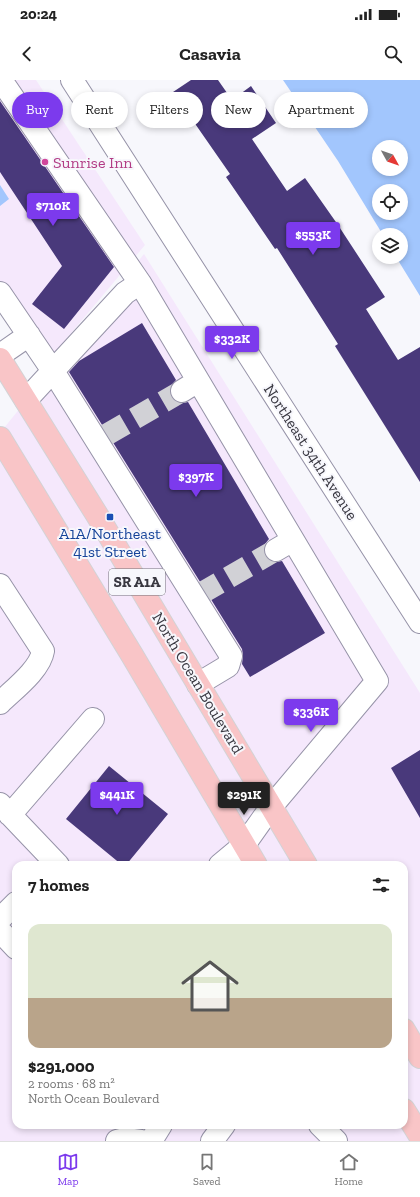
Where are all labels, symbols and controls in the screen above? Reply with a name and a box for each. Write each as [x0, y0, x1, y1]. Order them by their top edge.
text: 20:24 [20, 5, 57, 23]
icon: back [16, 43, 38, 65]
text: Casavia [179, 43, 241, 65]
icon: search [382, 43, 404, 65]
chip: Buy [12, 92, 63, 128]
chip: Rent [71, 92, 128, 128]
chip: Filters [136, 92, 203, 128]
chip: New [211, 92, 266, 128]
chip: Apartment [274, 92, 368, 128]
north arrow [372, 140, 408, 176]
map controls [372, 140, 408, 264]
place label: Sunrise Inn [53, 153, 133, 172]
marker: Sunrise Inn [40, 157, 50, 167]
button: locate [372, 184, 408, 220]
pin: $710K [25, 193, 81, 227]
text: $710K [36, 198, 70, 213]
pin: $553K [285, 222, 341, 256]
text: $553K [295, 227, 331, 242]
button: layers [372, 228, 408, 264]
pin: $332K [204, 326, 260, 360]
text: $332K [214, 331, 250, 346]
street label: Northeast 34th Avenue [260, 381, 362, 523]
pin: $397K [168, 464, 224, 498]
text: $397K [178, 469, 214, 484]
marker: A1A/Northeast 41st Street [105, 512, 115, 522]
place label: A1A/Northeast 41st Street [59, 524, 161, 561]
road number: SR A1A [109, 569, 165, 595]
street label: North Ocean Boulevard [148, 609, 248, 757]
pin: $336K [283, 699, 339, 733]
text: $336K [293, 704, 329, 719]
pin: $441K [89, 782, 145, 816]
pin: $291K [216, 782, 272, 816]
text: $441K [99, 787, 135, 802]
text: $291K [227, 787, 261, 802]
icon: filters [370, 874, 392, 896]
text: 7 homes [28, 875, 89, 895]
icon: home [174, 950, 246, 1022]
text: $291,000 [28, 1056, 95, 1076]
text: 2 rooms · 68 m² [28, 1076, 115, 1091]
text: North Ocean Boulevard [28, 1091, 159, 1106]
tab: Map [57, 1151, 79, 1188]
tab: Saved [193, 1151, 221, 1188]
tab: Home [335, 1151, 363, 1188]

